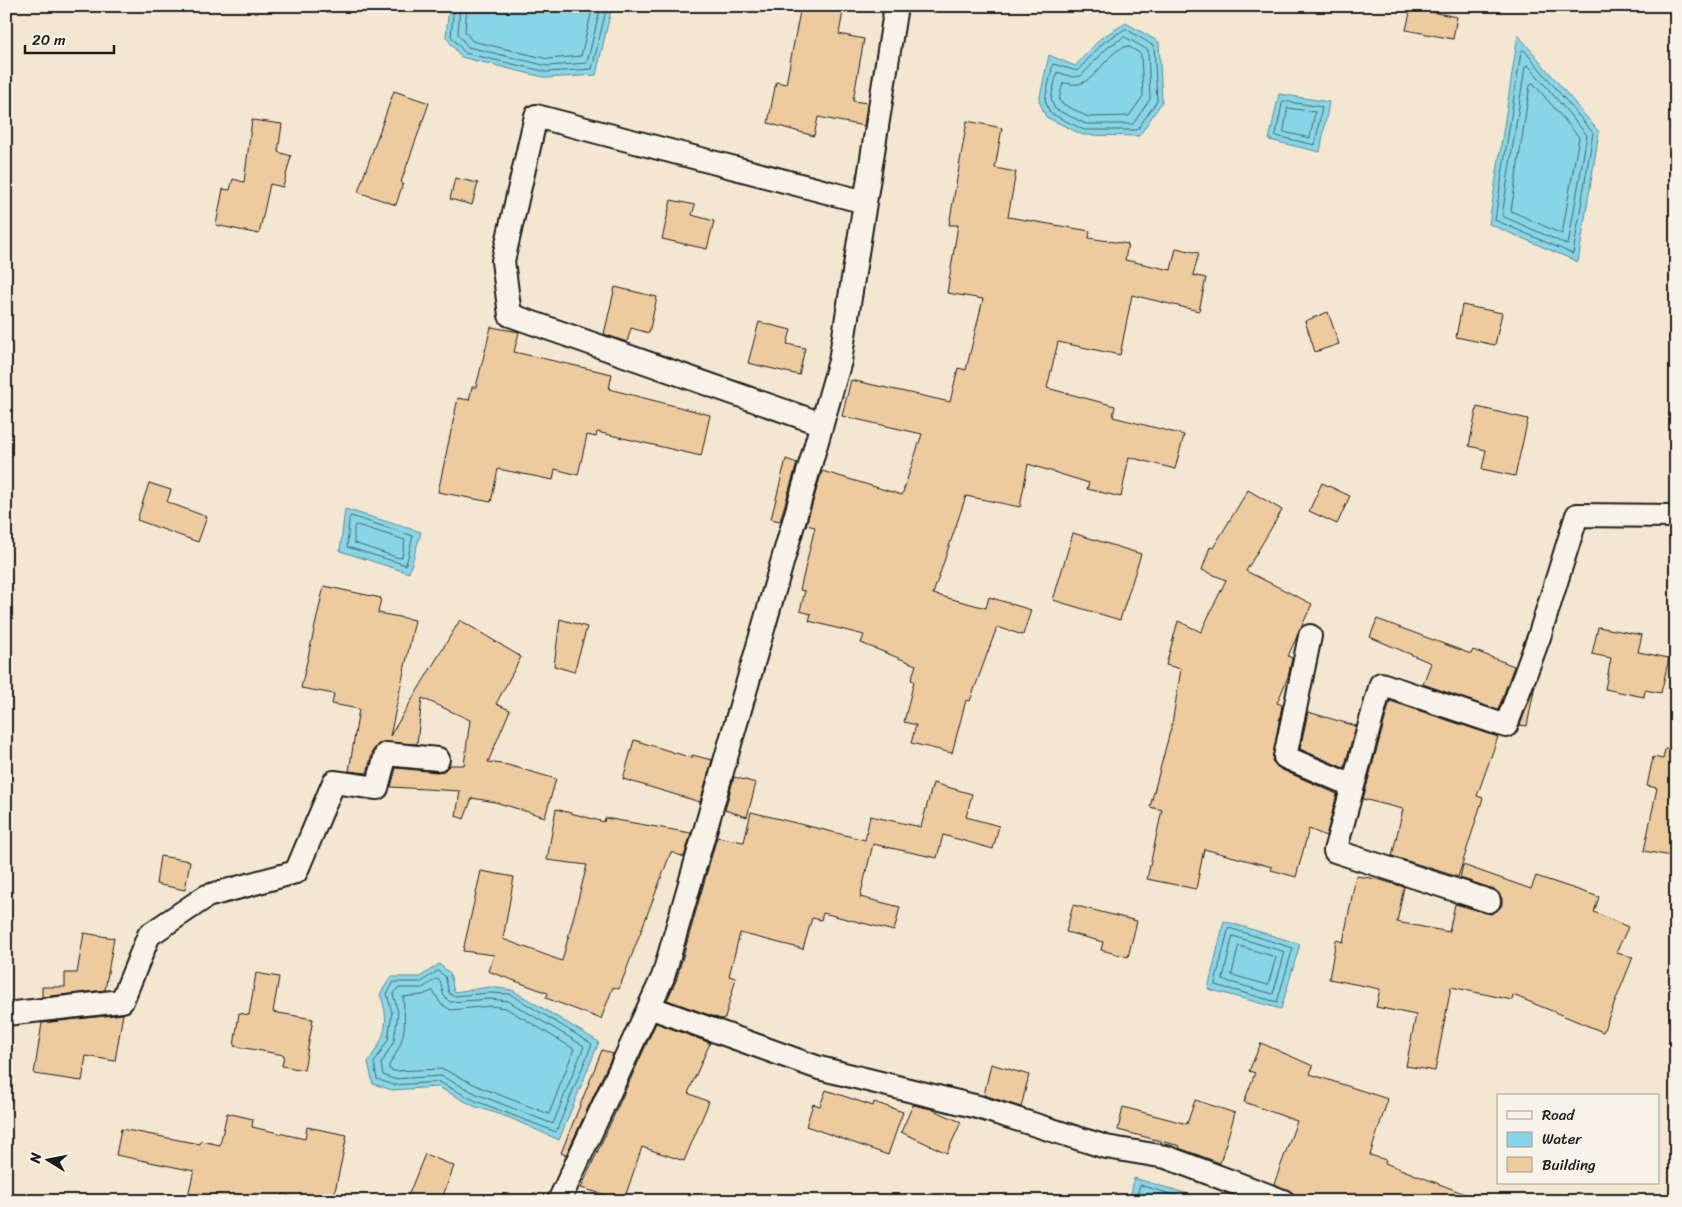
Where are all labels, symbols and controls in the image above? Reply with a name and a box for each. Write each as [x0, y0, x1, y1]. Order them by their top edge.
scale bar [25, 22, 114, 54]
text: 20 m [32, 27, 66, 53]
legend [1497, 1094, 1660, 1184]
text: Road [1542, 1102, 1575, 1128]
text: Water [1542, 1126, 1582, 1152]
north arrow [22, 1134, 72, 1184]
text: N [22, 1151, 49, 1166]
text: Building [1542, 1152, 1596, 1178]

